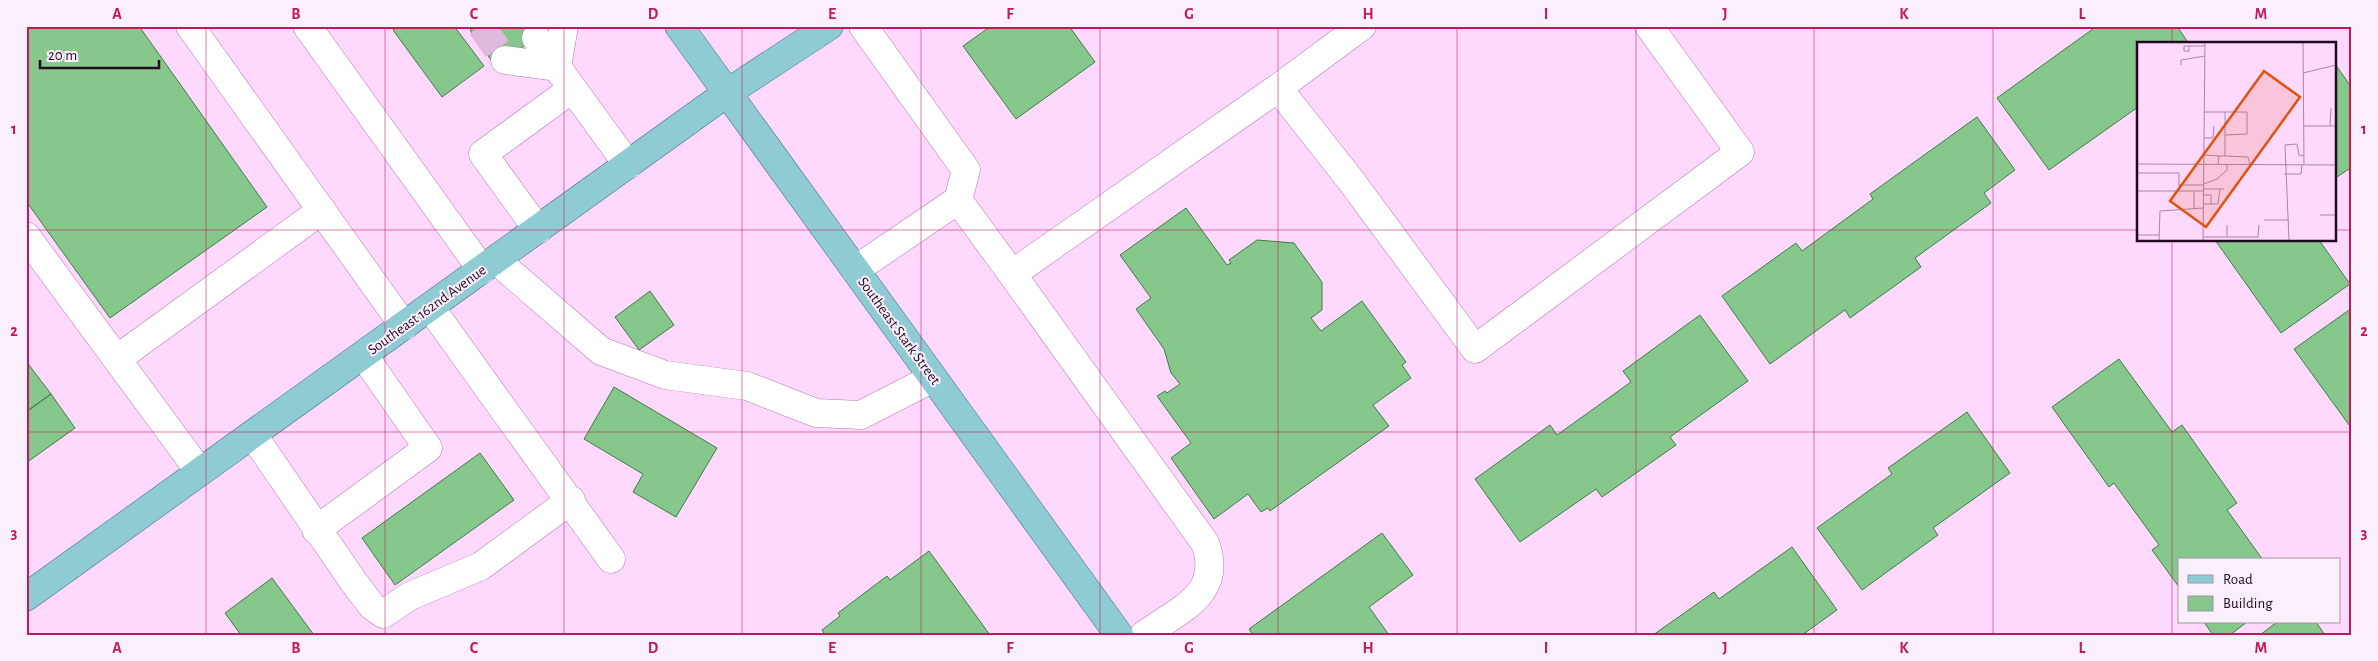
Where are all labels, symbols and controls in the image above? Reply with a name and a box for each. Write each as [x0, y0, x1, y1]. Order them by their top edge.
text: A [112, 6, 122, 22]
text: B [291, 6, 301, 22]
text: C [470, 6, 479, 22]
text: D [648, 6, 659, 22]
text: E [828, 6, 836, 22]
text: F [1006, 6, 1014, 22]
text: G [1184, 6, 1194, 22]
text: H [1362, 6, 1374, 22]
text: I [1544, 6, 1548, 22]
text: J [1722, 6, 1728, 22]
text: K [1899, 6, 1909, 22]
text: L [2079, 6, 2086, 22]
text: M [2255, 6, 2267, 22]
scale bar [40, 38, 159, 70]
inset map [2137, 42, 2336, 241]
text: 20 m [48, 48, 77, 63]
text: 1 [11, 121, 17, 137]
text: 1 [2361, 121, 2367, 137]
street label: Southeast 162nd Avenue [365, 262, 489, 358]
street label: Southeast Stark Street [855, 274, 943, 388]
text: 2 [10, 323, 18, 339]
text: 2 [2360, 323, 2368, 339]
text: 3 [11, 525, 18, 541]
text: 3 [2361, 525, 2368, 541]
legend [2178, 558, 2340, 624]
text: Road [2223, 572, 2253, 587]
text: Building [2223, 596, 2273, 611]
text: A [112, 640, 122, 656]
text: B [291, 640, 301, 656]
text: C [470, 640, 479, 656]
text: D [648, 640, 659, 656]
text: E [828, 640, 836, 656]
text: F [1006, 640, 1014, 656]
text: G [1184, 640, 1194, 656]
text: H [1362, 640, 1374, 656]
text: I [1544, 640, 1548, 656]
text: J [1722, 640, 1728, 656]
text: K [1899, 640, 1909, 656]
text: L [2079, 640, 2086, 656]
text: M [2255, 640, 2267, 656]

